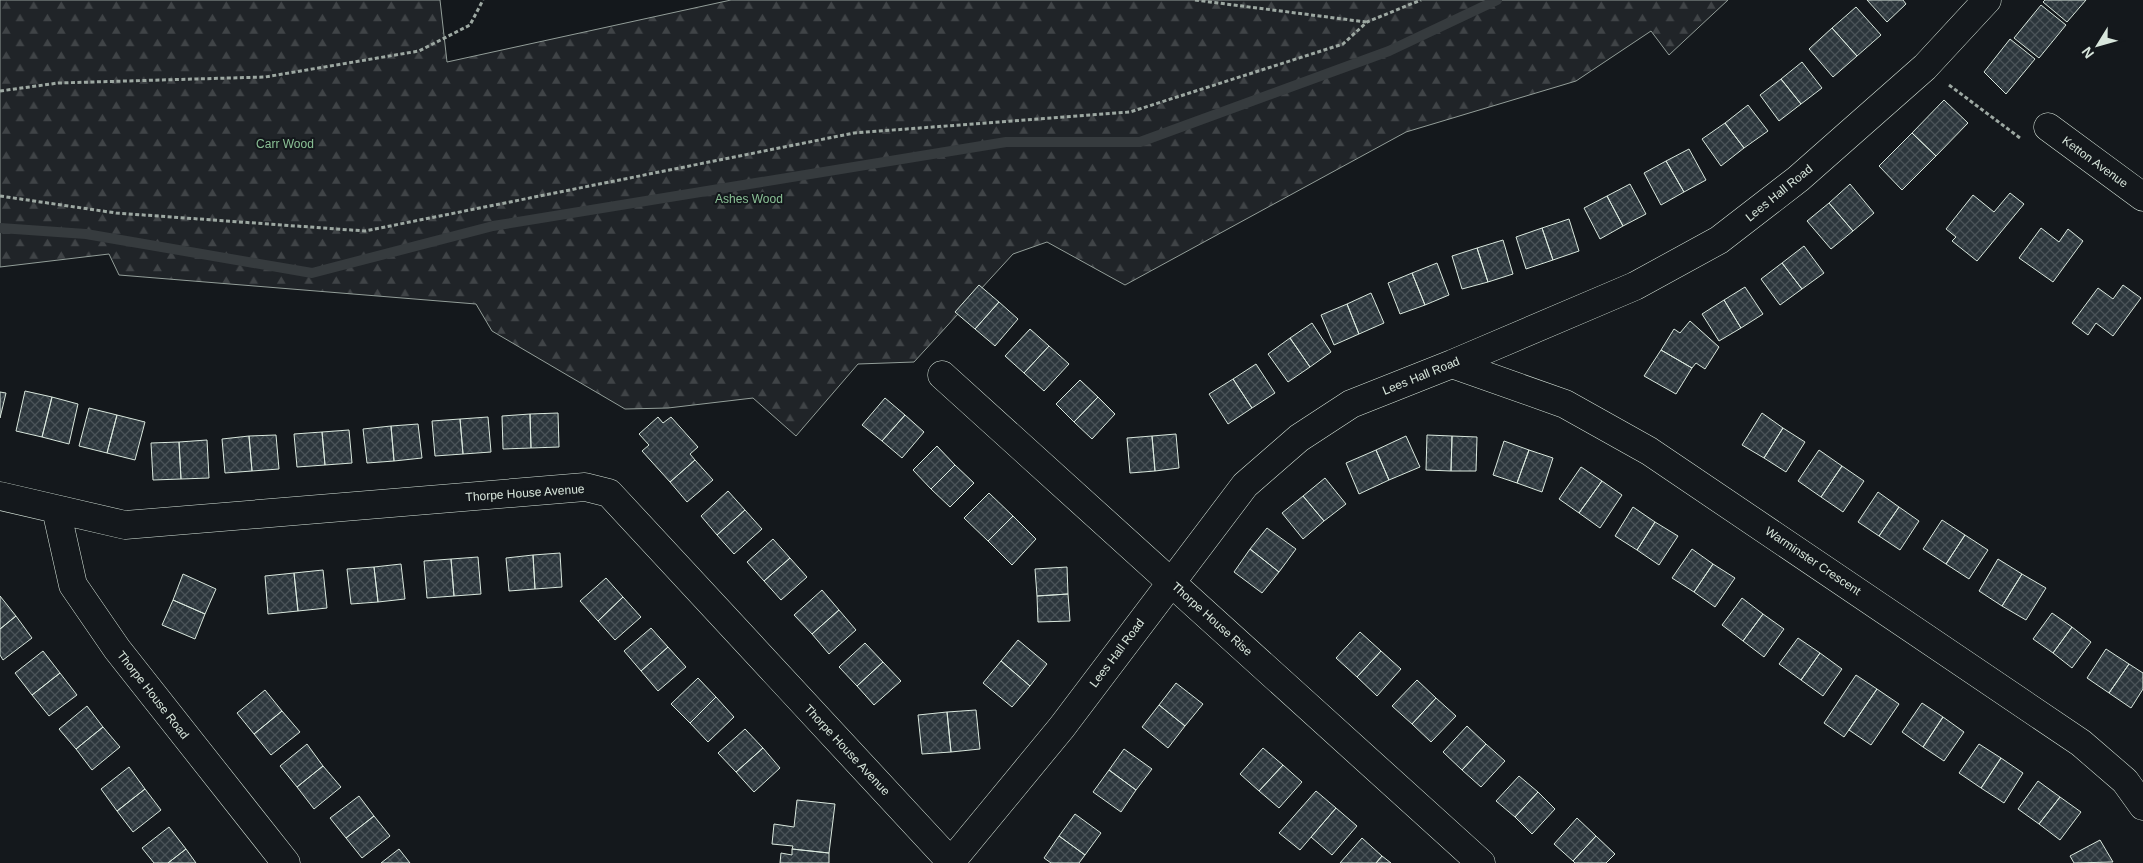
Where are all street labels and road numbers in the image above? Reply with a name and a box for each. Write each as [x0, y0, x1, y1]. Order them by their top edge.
street label: Ketton Avenue [2059, 133, 2131, 191]
street label: Lees Hall Road [1743, 162, 1815, 224]
street label: Lees Hall Road [1380, 354, 1462, 398]
street label: Thorpe House Avenue [465, 482, 585, 504]
street label: Warminster Crescent [1763, 524, 1864, 599]
street label: Thorpe House Rise [1169, 579, 1255, 659]
street label: Lees Hall Road [1087, 616, 1147, 690]
street label: Thorpe House Road [114, 648, 192, 742]
street label: Thorpe House Avenue [801, 702, 893, 799]

